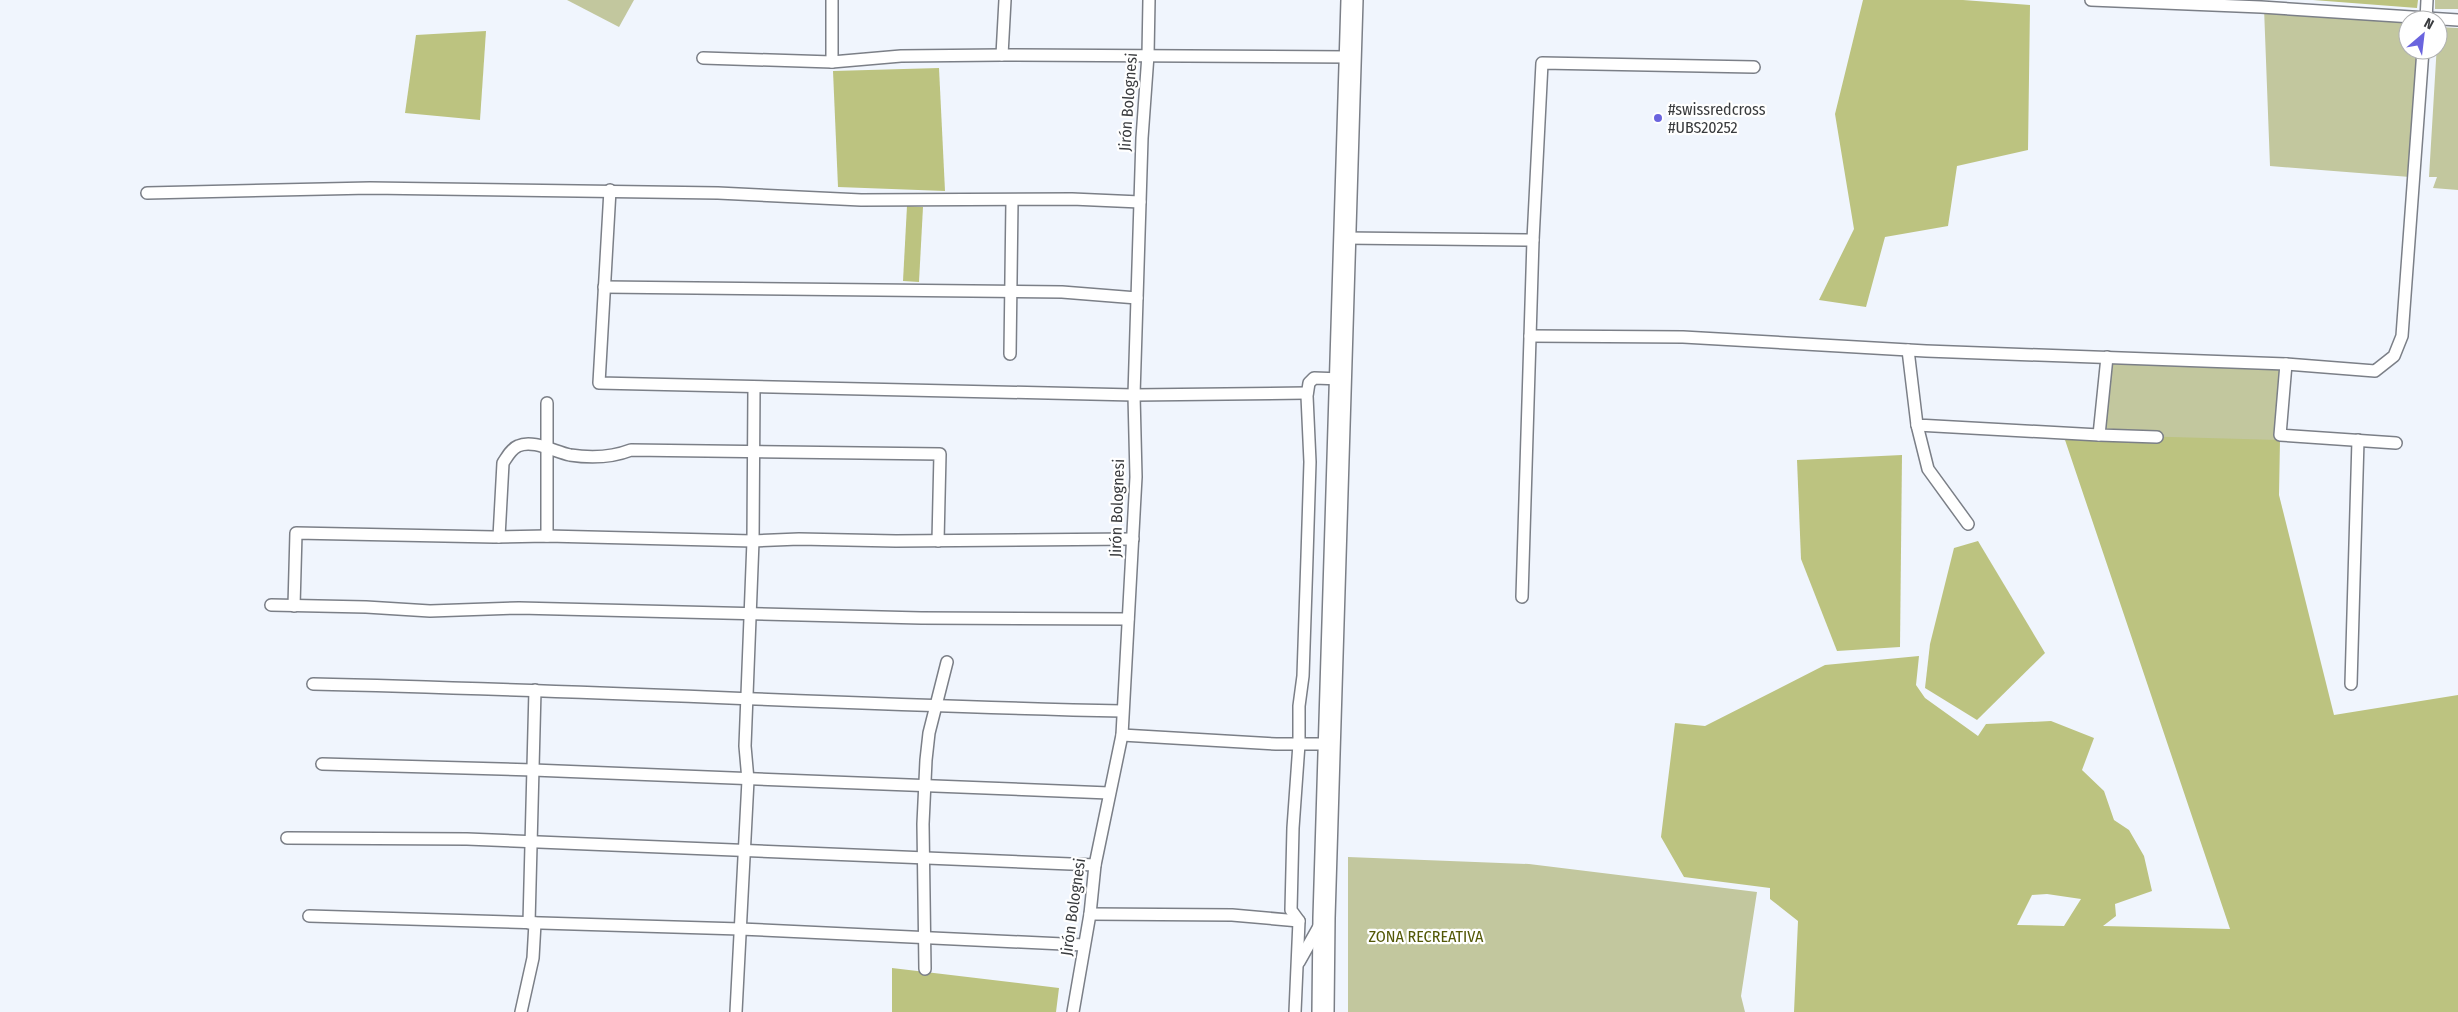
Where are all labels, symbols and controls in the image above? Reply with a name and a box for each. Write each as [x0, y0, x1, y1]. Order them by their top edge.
north arrow [2398, 10, 2448, 60]
text: N [2421, 14, 2437, 33]
street label: Jirón Bolognesi [1115, 52, 1141, 152]
place label: #swissredcross #UBS20252 [1668, 100, 1766, 137]
marker: #swissredcross #UBS20252 [1652, 112, 1664, 124]
street label: Jirón Bolognesi [1106, 458, 1128, 558]
street label: Jirón Bolognesi [1057, 857, 1089, 957]
park label: ZONA RECREATIVA [1368, 927, 1484, 946]

